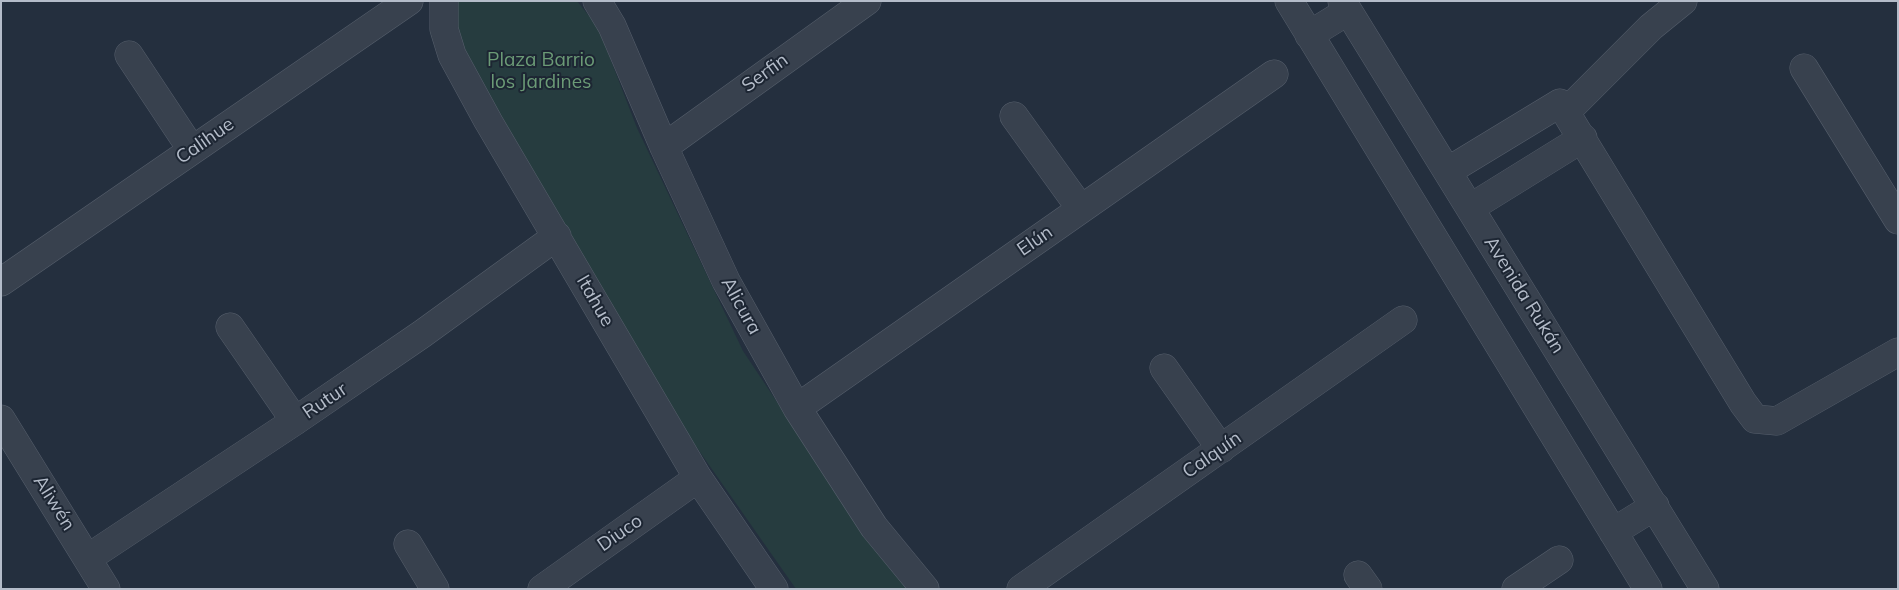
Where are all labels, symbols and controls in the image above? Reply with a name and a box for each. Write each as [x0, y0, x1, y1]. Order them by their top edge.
park label: Plaza Barrio los Jardines [487, 49, 595, 93]
street label: Serfin [737, 49, 793, 97]
street label: Calihue [172, 113, 238, 169]
street label: Elún [1013, 221, 1057, 261]
street label: Avenida Rukán [1479, 232, 1569, 358]
street label: Itahue [571, 271, 619, 331]
street label: Alicura [716, 274, 766, 338]
street label: Rutur [298, 378, 352, 424]
street label: Calquín [1178, 427, 1246, 483]
street label: Aliwén [28, 471, 80, 535]
street label: Diuco [593, 509, 647, 557]

